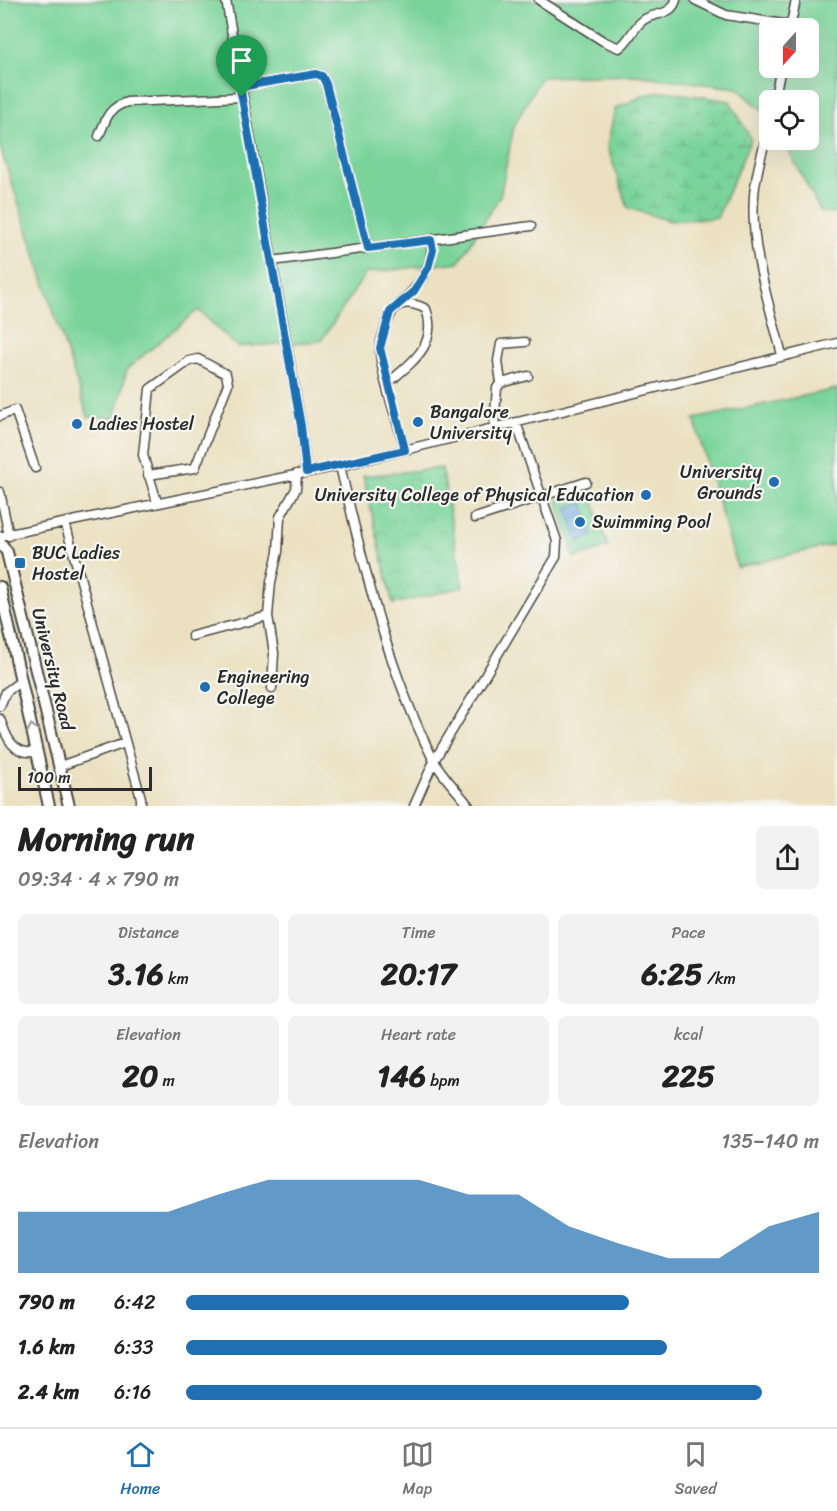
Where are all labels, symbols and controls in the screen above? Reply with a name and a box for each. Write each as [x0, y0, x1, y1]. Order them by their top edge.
north arrow [759, 18, 819, 78]
map controls [759, 18, 819, 150]
pin [216, 35, 267, 97]
icon: arrive [225, 44, 258, 77]
button: locate [759, 90, 819, 150]
place label: Bangalore University [430, 396, 513, 449]
place label: Ladies Hostel [89, 408, 195, 440]
marker: Bangalore University [411, 415, 425, 429]
marker: Ladies Hostel [70, 417, 84, 431]
place label: University Grounds [680, 456, 763, 509]
marker: University Grounds [767, 475, 781, 489]
place label: University College of Physical Education [315, 479, 634, 511]
marker: University College of Physical Education [639, 488, 653, 502]
place label: Swimming Pool [592, 506, 712, 538]
marker: Swimming Pool [573, 515, 587, 529]
place label: BUC Ladies Hostel [32, 537, 121, 590]
marker: BUC Ladies Hostel [13, 556, 27, 570]
street label: University Road [22, 604, 84, 735]
place label: Engineering College [217, 661, 310, 714]
marker: Engineering College [198, 680, 212, 694]
one-way arrow [26, 724, 39, 734]
text: 100 m [27, 763, 71, 792]
scale bar [18, 764, 152, 792]
text: Morning run [18, 810, 194, 868]
button: share [756, 826, 819, 889]
text: 09:34 · 4 × 790 m [18, 862, 179, 897]
text: Distance [118, 918, 179, 947]
text: Time [402, 918, 435, 947]
text: Pace [672, 918, 705, 947]
text: 3.16 [108, 947, 164, 1001]
text: 20:17 [381, 947, 456, 1001]
text: 6:25 [641, 947, 703, 1001]
text: km [164, 964, 189, 993]
text: /km [703, 964, 736, 993]
text: Elevation [116, 1020, 181, 1049]
text: Heart rate [381, 1020, 456, 1049]
text: kcal [674, 1020, 703, 1049]
text: 20 [122, 1049, 158, 1103]
text: 146 [377, 1049, 426, 1103]
text: 225 [662, 1049, 715, 1103]
text: m [158, 1066, 175, 1095]
text: bpm [426, 1066, 460, 1095]
text: Elevation [18, 1124, 99, 1159]
text: 135–140 m [722, 1124, 819, 1159]
text: 790 m [18, 1285, 75, 1320]
text: 6:42 [114, 1285, 155, 1320]
text: 1.6 km [18, 1330, 75, 1365]
text: 6:33 [114, 1330, 153, 1365]
text: 2.4 km [18, 1375, 79, 1410]
text: 6:16 [114, 1375, 151, 1410]
tab: Home [120, 1438, 160, 1503]
tab: Map [401, 1438, 434, 1503]
tab: Saved [674, 1438, 717, 1503]

